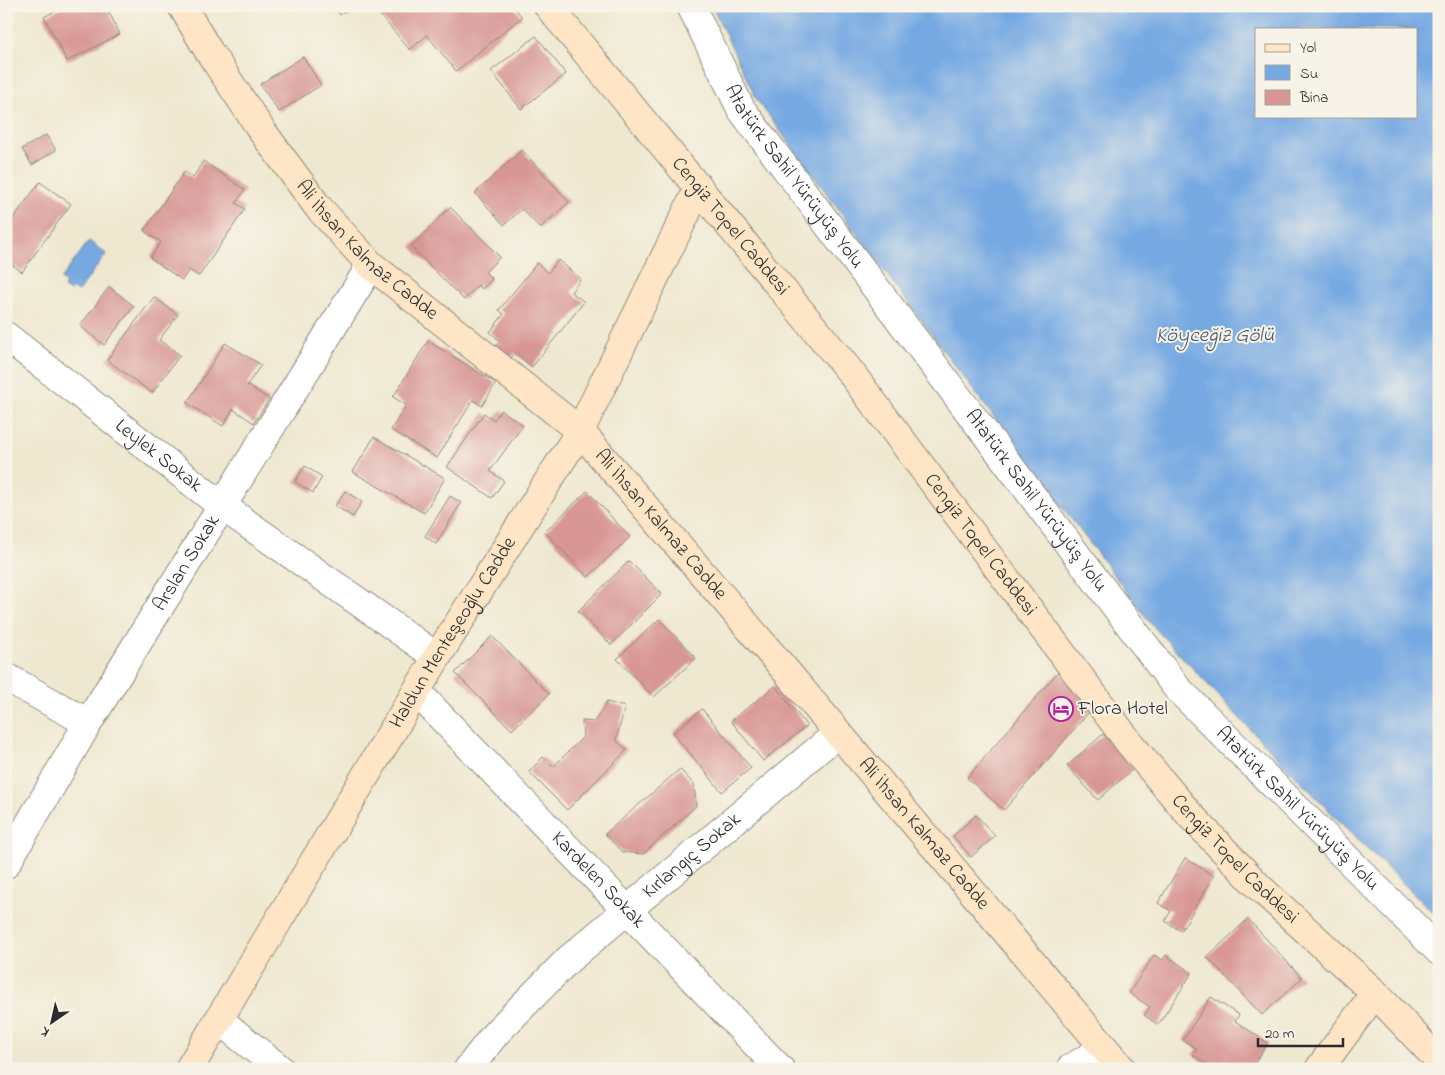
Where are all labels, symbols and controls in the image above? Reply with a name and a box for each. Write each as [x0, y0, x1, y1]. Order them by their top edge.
legend [1255, 28, 1418, 118]
text: Yol [1300, 37, 1316, 59]
text: Su [1300, 63, 1318, 85]
street label: Atatürk Sahil Yürüyüş Yolu [717, 80, 871, 275]
text: Bina [1299, 87, 1328, 109]
street label: Cengiz Topel Caddesi [664, 151, 796, 302]
street label: Ali İhsan Kalmaz Cadde [288, 174, 444, 328]
water label: Köyceğiz Gölü [1156, 321, 1274, 352]
street label: Atatürk Sahil Yürüyüş Yolu [958, 403, 1114, 598]
street label: Leylek Sokak [108, 412, 209, 500]
street label: Ali İhsan Kalmaz Cadde [587, 443, 734, 607]
street label: Cengiz Topel Caddesi [917, 467, 1044, 622]
street label: Arslan Sokak [146, 509, 228, 617]
street label: Haldun Menteşeoğlu Cadde [383, 531, 524, 734]
place label: Flora Hotel [1077, 695, 1168, 724]
hotel icon: Flora Hotel [1048, 696, 1074, 722]
street label: Atatürk Sahil Yürüyüş Yolu [1209, 720, 1386, 898]
street label: Ali İhsan Kalmaz Cadde [851, 752, 996, 917]
street label: Cengiz Topel Caddesi [1164, 788, 1305, 931]
street label: Kırlangıç Sokak [636, 806, 748, 906]
street label: Kardelen Sokak [544, 825, 652, 935]
north arrow [28, 998, 78, 1048]
scale bar [1258, 1015, 1342, 1047]
text: K [36, 1020, 54, 1042]
text: 20 m [1265, 1023, 1295, 1045]

